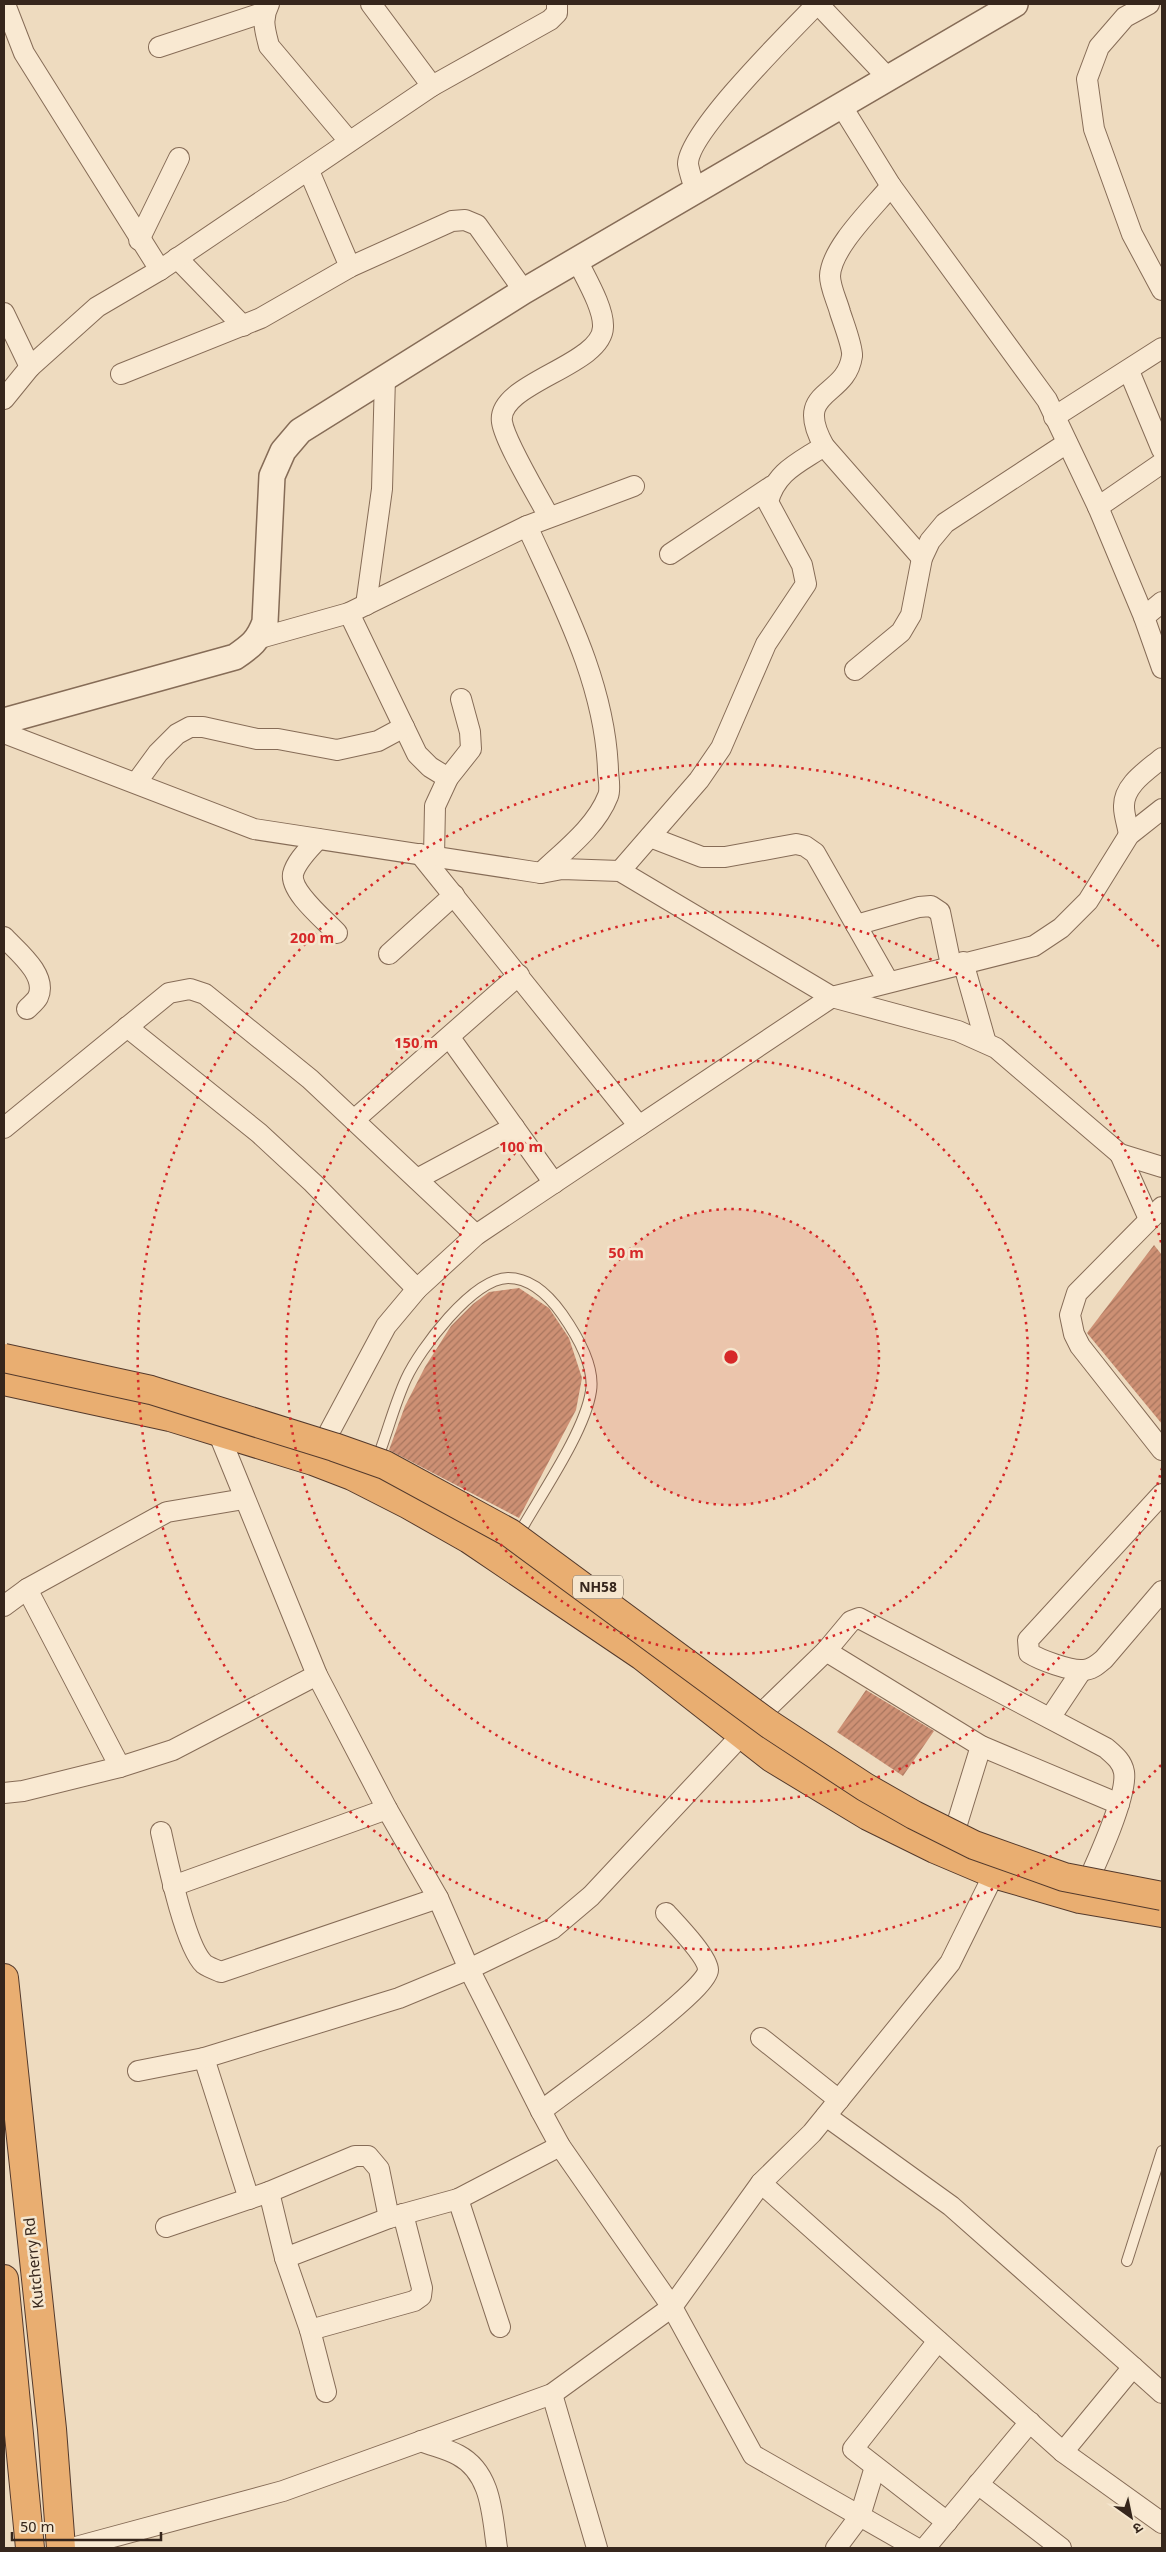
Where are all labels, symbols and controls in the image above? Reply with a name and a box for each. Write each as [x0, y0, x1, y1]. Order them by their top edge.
text: 200 m [290, 930, 334, 949]
text: 150 m [394, 1035, 438, 1054]
text: 100 m [499, 1139, 543, 1158]
text: 50 m [608, 1245, 644, 1264]
centre of rings [722, 1348, 740, 1366]
road number: NH58 [573, 1575, 623, 1598]
street label: Kutcherry Rd [21, 2216, 50, 2309]
north arrow [1106, 2492, 1156, 2542]
scale bar [12, 2510, 161, 2542]
text: उ [1128, 2516, 1146, 2537]
text: 50 m [20, 2519, 54, 2538]

